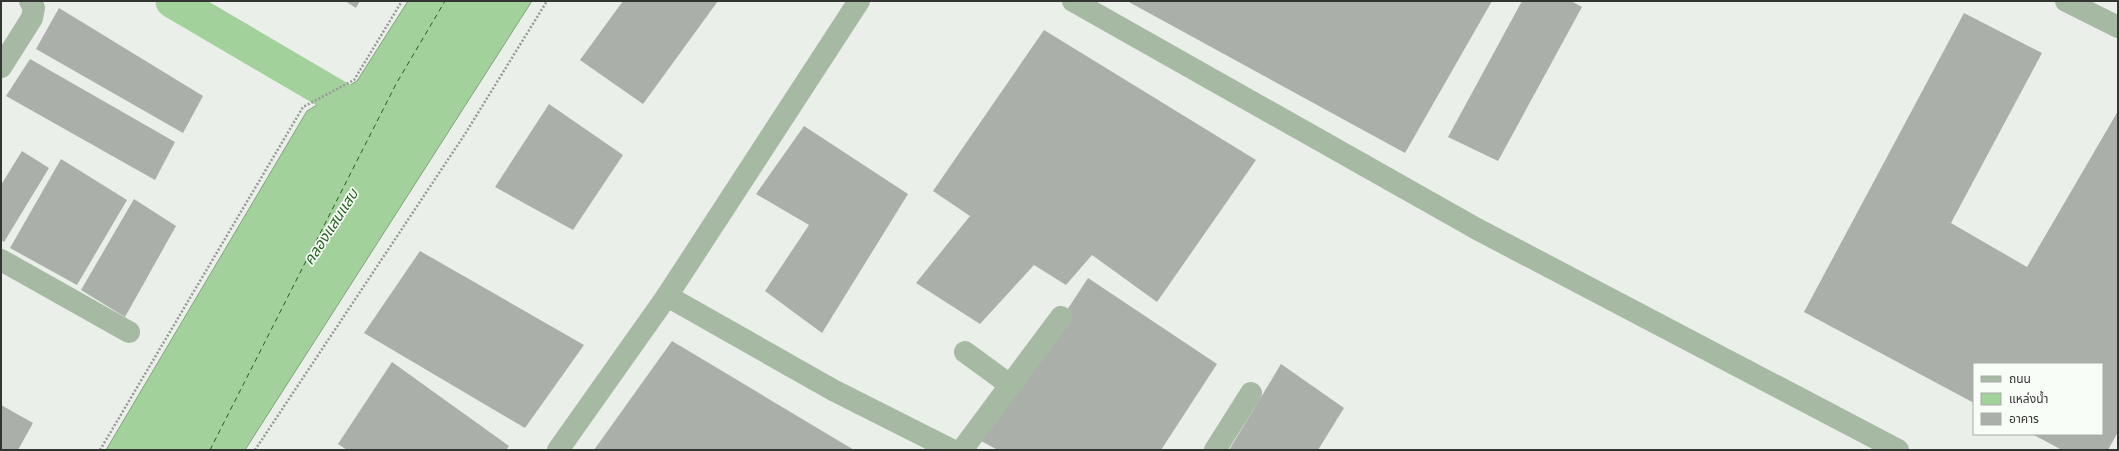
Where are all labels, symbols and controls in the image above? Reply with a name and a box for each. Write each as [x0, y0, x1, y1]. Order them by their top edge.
water label: คลองแสนแสบ [299, 184, 363, 269]
legend [1973, 363, 2103, 435]
text: ถนน [2009, 371, 2031, 387]
text: แหล่งน้ำ [2009, 390, 2048, 407]
text: อาคาร [2009, 411, 2039, 427]

